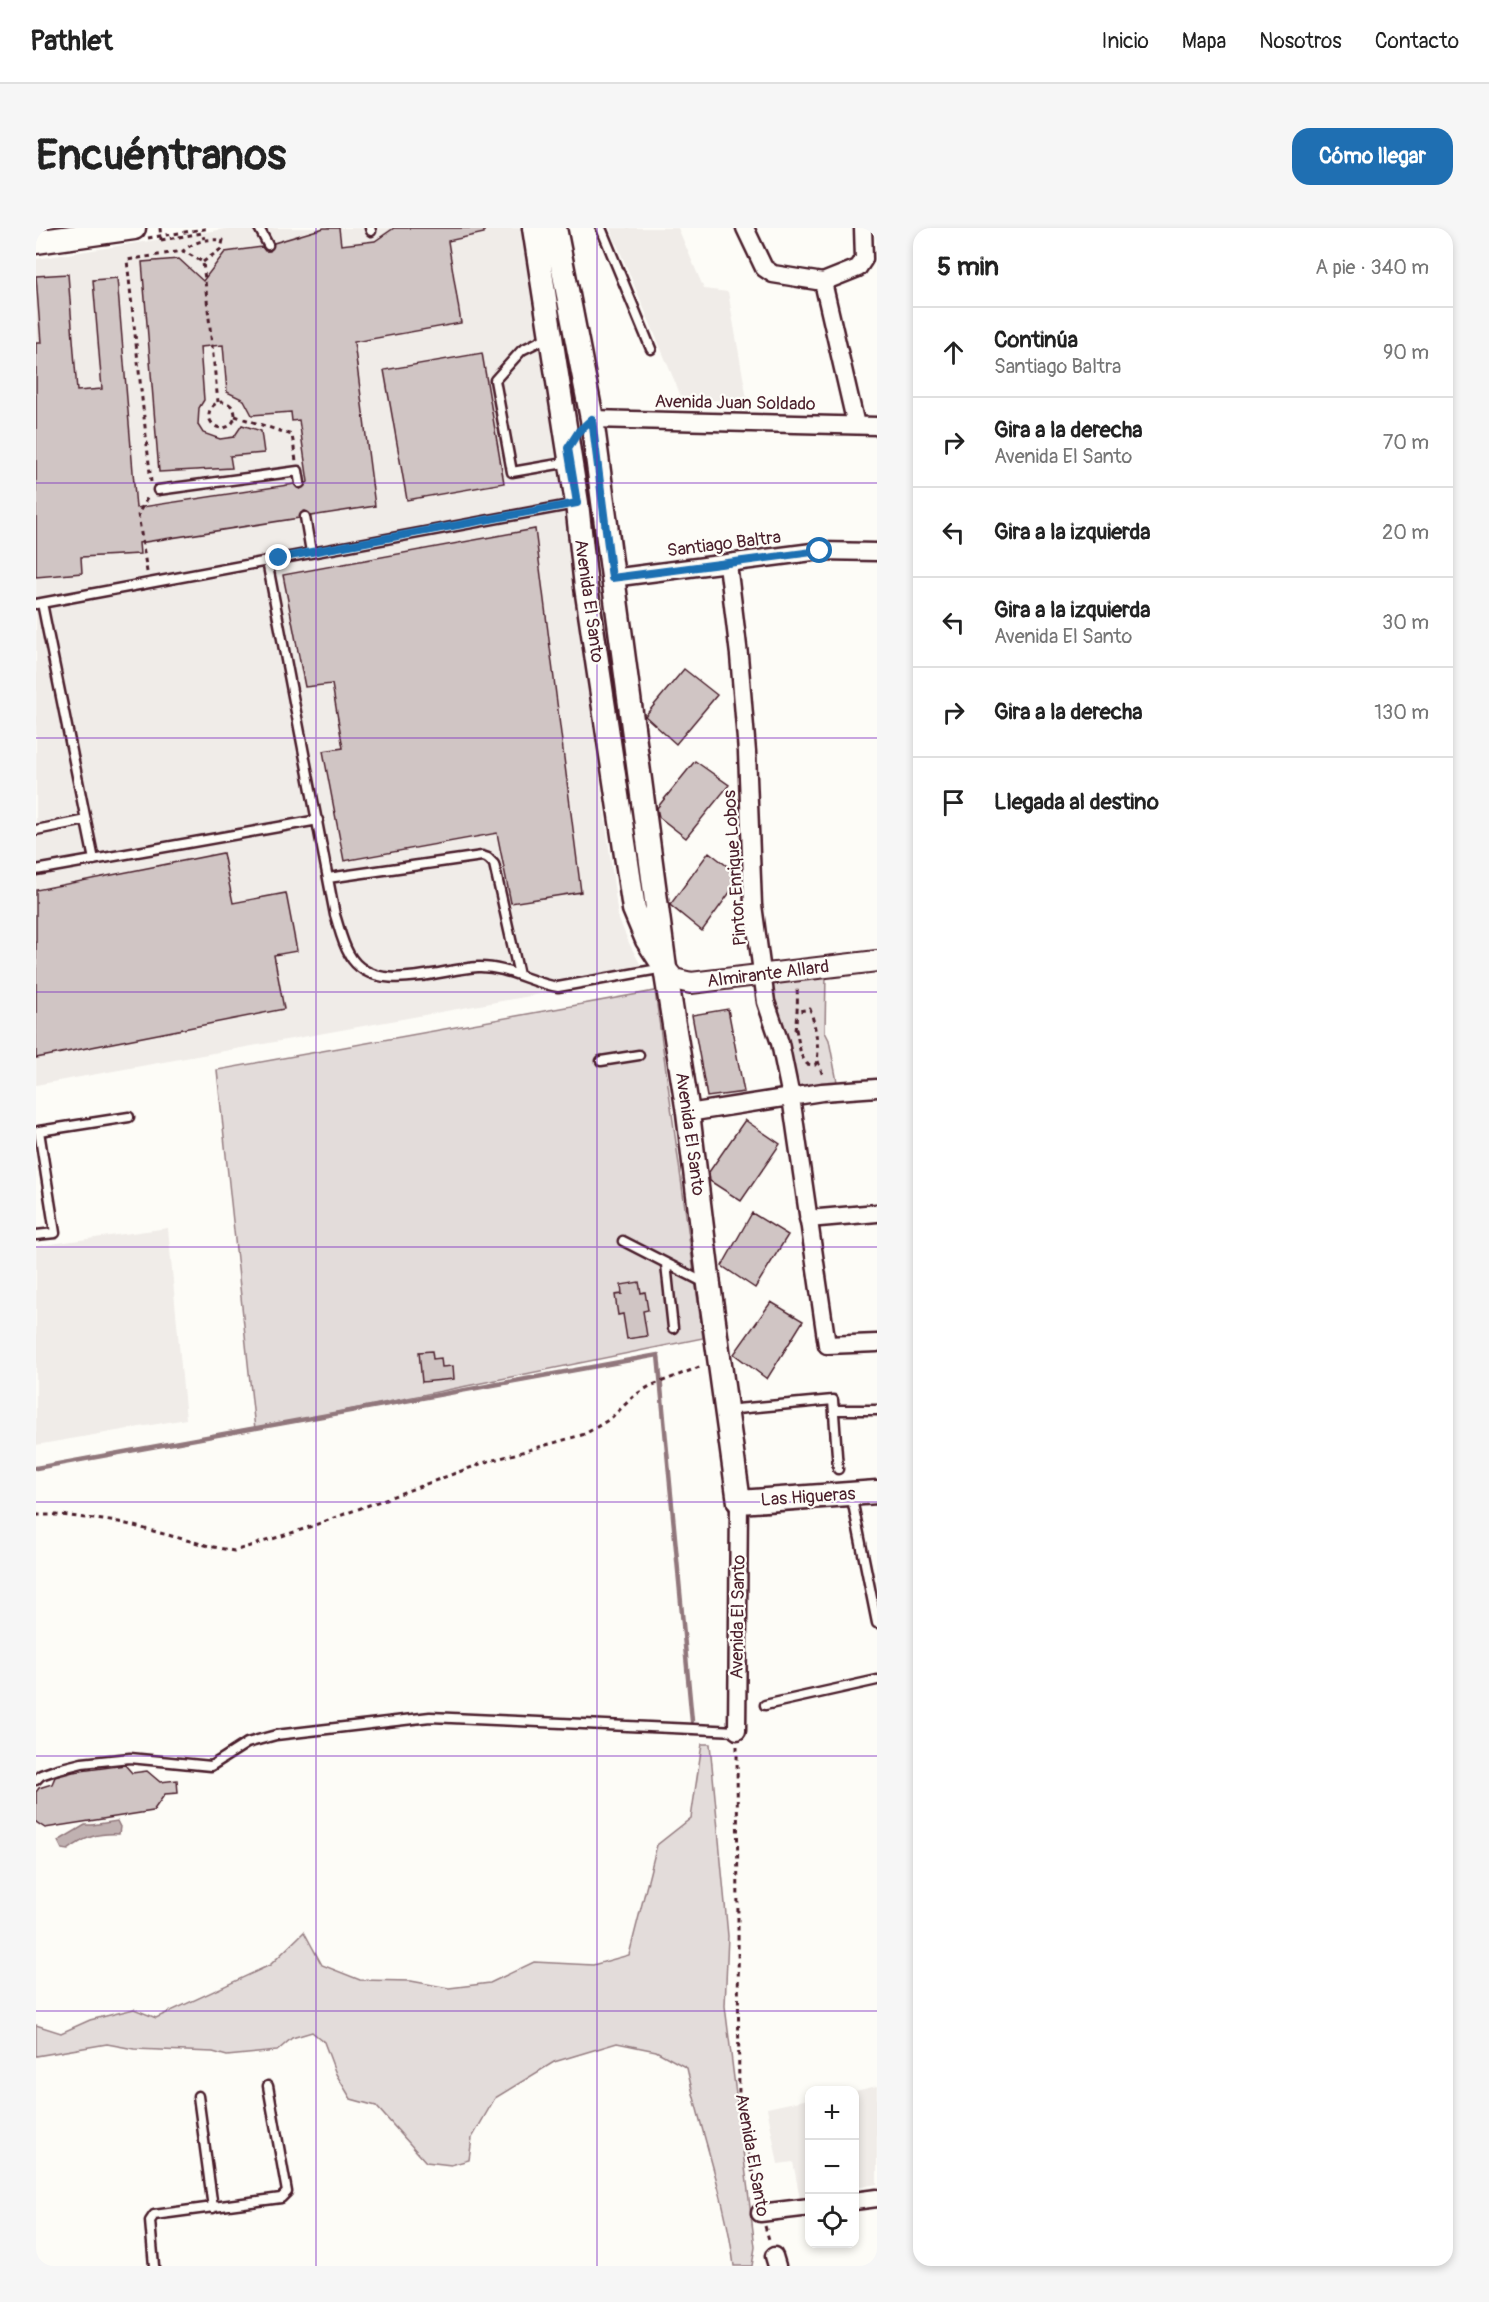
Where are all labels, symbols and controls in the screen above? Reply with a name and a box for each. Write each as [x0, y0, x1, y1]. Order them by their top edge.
text: Pathlet [30, 24, 113, 59]
text: Inicio [1102, 28, 1149, 55]
text: Mapa [1182, 28, 1226, 55]
text: Nosotros [1259, 28, 1342, 55]
text: Contacto [1375, 28, 1459, 55]
button: Cómo llegar [1292, 128, 1453, 185]
text: Encuéntranos [36, 130, 286, 182]
text: 5 min [937, 251, 999, 283]
text: A pie · 340 m [1315, 255, 1429, 280]
text: Continúa [994, 326, 1078, 354]
icon: ahead [937, 336, 970, 369]
text: 90 m [1383, 340, 1429, 365]
text: Santiago Baltra [994, 354, 1121, 379]
street label: Avenida Juan Soldado [654, 390, 816, 416]
text: Gira a la derecha [994, 416, 1142, 444]
icon: right [937, 426, 970, 459]
text: 70 m [1383, 430, 1429, 455]
text: Avenida El Santo [994, 444, 1132, 469]
icon: left [937, 516, 970, 549]
text: Gira a la izquierda [994, 518, 1151, 546]
text: 20 m [1382, 520, 1429, 545]
street label: Santiago Baltra [666, 526, 782, 562]
route start [806, 537, 832, 563]
street label: Avenida El Santo [569, 538, 609, 665]
route end [265, 544, 291, 570]
text: Gira a la izquierda [994, 596, 1151, 624]
icon: left [937, 606, 970, 639]
text: 30 m [1382, 610, 1429, 635]
text: Avenida El Santo [994, 624, 1132, 649]
icon: right [937, 696, 970, 729]
text: Gira a la derecha [994, 698, 1142, 726]
text: 130 m [1374, 700, 1429, 725]
icon: arrive [937, 786, 970, 819]
text: Llegada al destino [994, 788, 1159, 816]
street label: Pintor Enrique Lobos [718, 789, 752, 947]
street label: Almirante Allard [706, 955, 830, 993]
street label: Avenida El Santo [670, 1071, 710, 1198]
street label: Las Higueras [760, 1482, 856, 1512]
street label: Avenida El Santo [725, 1554, 751, 1679]
map controls [805, 2086, 859, 2248]
button: + [805, 2086, 859, 2140]
street label: Avenida El Santo [730, 2092, 774, 2219]
button: − [805, 2140, 859, 2194]
button: locate [805, 2194, 859, 2248]

